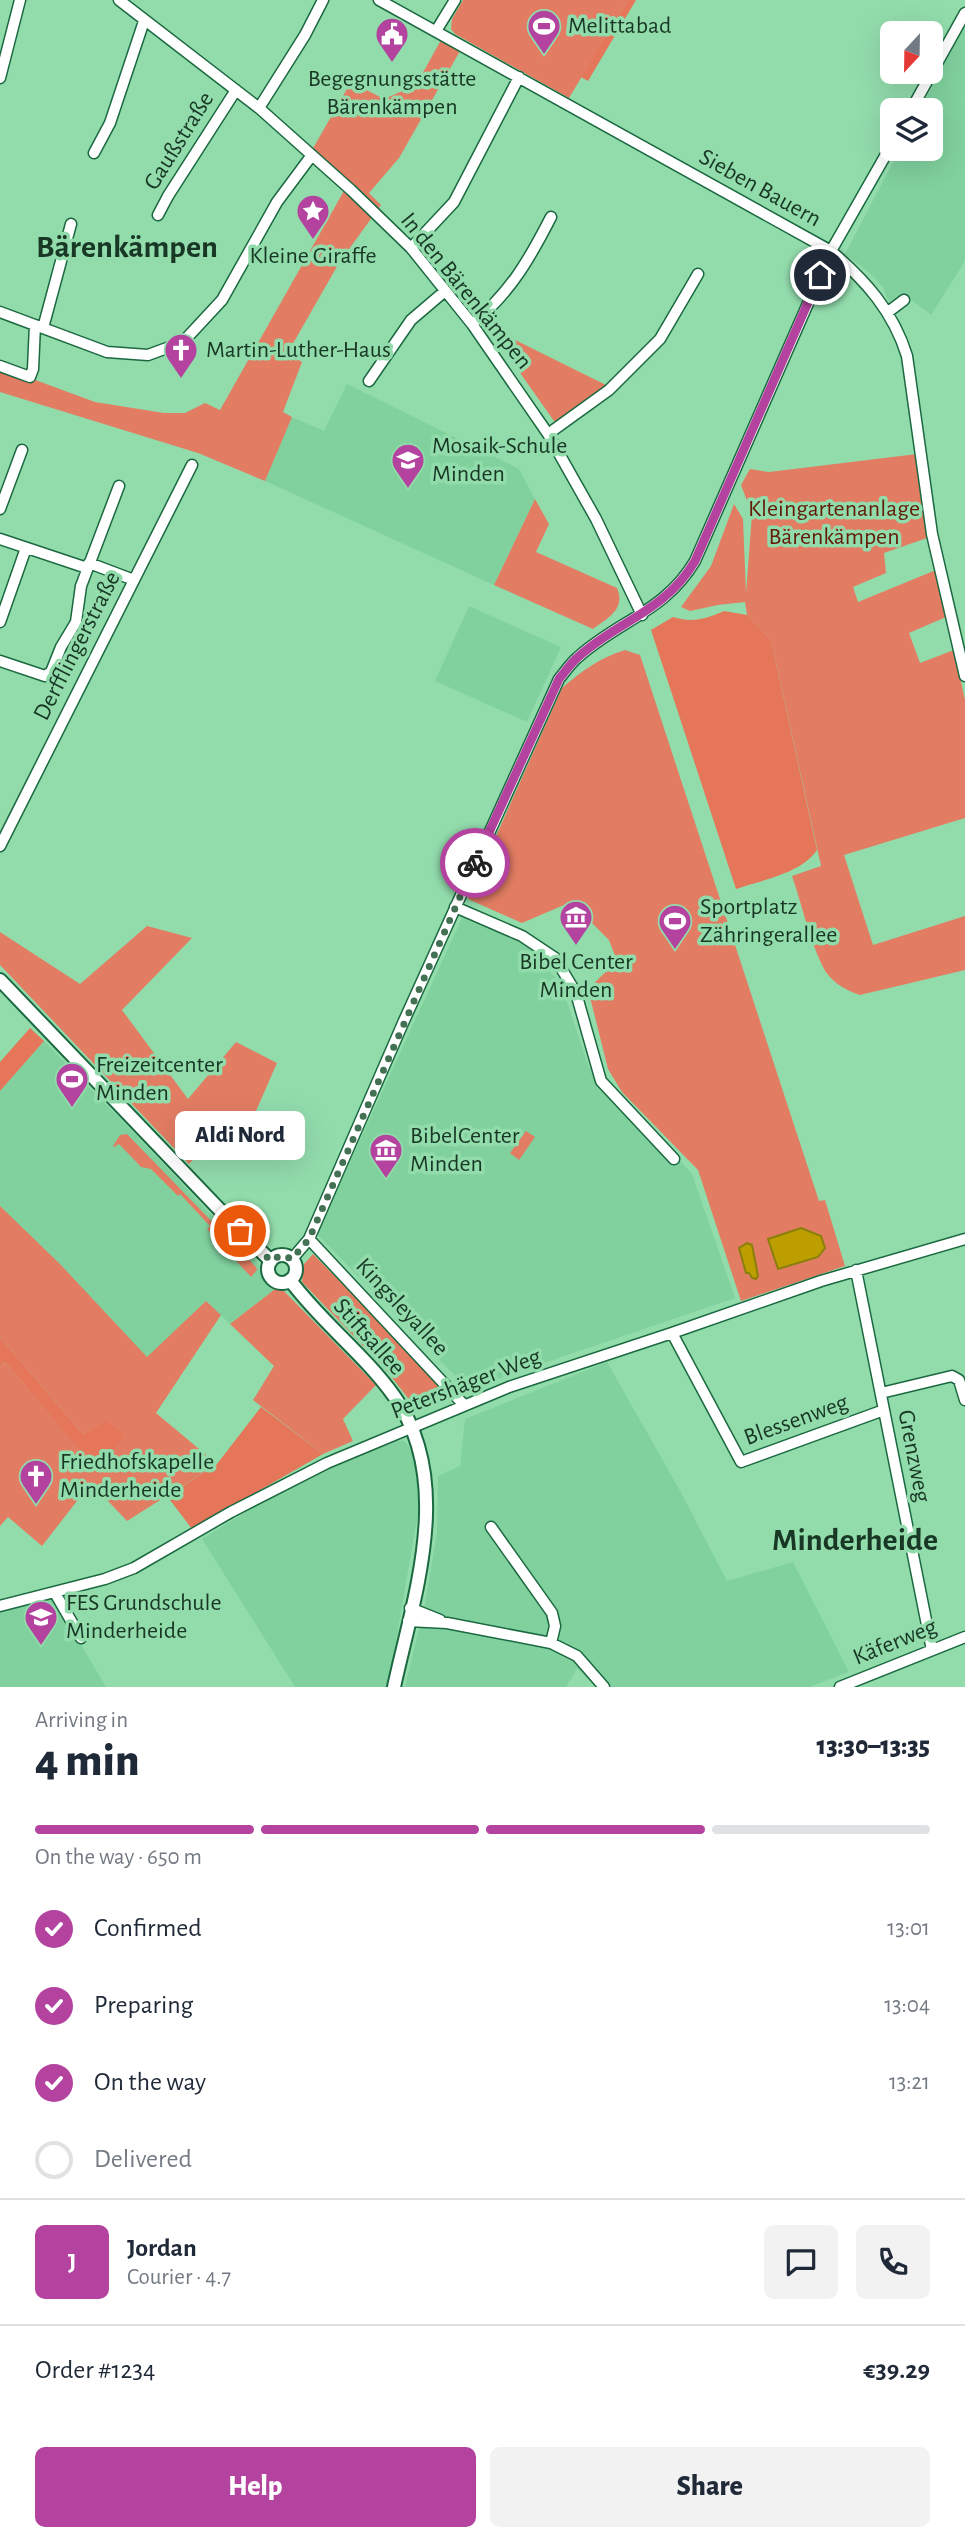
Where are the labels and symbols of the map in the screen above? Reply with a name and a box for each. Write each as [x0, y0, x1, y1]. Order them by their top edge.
sports icon: Melittabad [525, 7, 563, 56]
place label: Melittabad [568, 14, 672, 38]
public building icon: Begegnungsstätte Bärenkämpen [373, 15, 411, 64]
north arrow [880, 21, 943, 84]
place label: Begegnungsstätte Bärenkämpen [308, 67, 476, 119]
street label: Gaußstraße [140, 88, 218, 194]
street label: Sieben Bauern [695, 145, 825, 231]
place icon: Kleine Giraffe [294, 192, 332, 241]
street label: In den Bärenkämpen [396, 208, 536, 374]
district label: Bärenkämpen [36, 231, 218, 263]
place label: Kleine Giraffe [249, 244, 377, 268]
pin [790, 245, 850, 305]
church icon: Martin-Luther-Haus [162, 331, 200, 380]
place label: Martin-Luther-Haus [206, 338, 391, 362]
place label: Mosaik-Schule Minden [432, 434, 567, 486]
school or university icon: Mosaik-Schule Minden [389, 441, 427, 490]
park label: Kleingartenanlage Bärenkämpen [748, 497, 920, 549]
street label: Derfflingerstraße [29, 568, 125, 724]
courier [440, 828, 510, 898]
place label: Sportplatz Zähringerallee [700, 895, 837, 947]
museum icon: Bibel Center Minden [557, 898, 595, 947]
sports icon: Sportplatz Zähringerallee [656, 902, 694, 951]
place label: Bibel Center Minden [519, 950, 633, 1002]
place label: Freizeitcenter Minden [96, 1053, 223, 1105]
sports icon: Freizeitcenter Minden [53, 1060, 91, 1109]
callout: Aldi Nord [175, 1112, 305, 1161]
place label: BibelCenter Minden [410, 1124, 520, 1176]
museum icon: BibelCenter Minden [367, 1131, 405, 1180]
pin [210, 1201, 270, 1261]
street label: Kingsleyallee [351, 1254, 453, 1360]
street label: Stiftsallee [329, 1294, 409, 1380]
street label: Petershäger Weg [388, 1344, 545, 1424]
street label: Blessenweg [741, 1390, 852, 1450]
street label: Grenzweg [893, 1408, 935, 1504]
place label: Friedhofskapelle Minderheide [60, 1450, 214, 1502]
church icon: Friedhofskapelle Minderheide [17, 1457, 55, 1506]
district label: Minderheide [772, 1524, 938, 1556]
place label: FES Grundschule Minderheide [66, 1591, 222, 1643]
school or university icon: FES Grundschule Minderheide [22, 1598, 60, 1647]
street label: Käferweg [850, 1614, 941, 1670]

